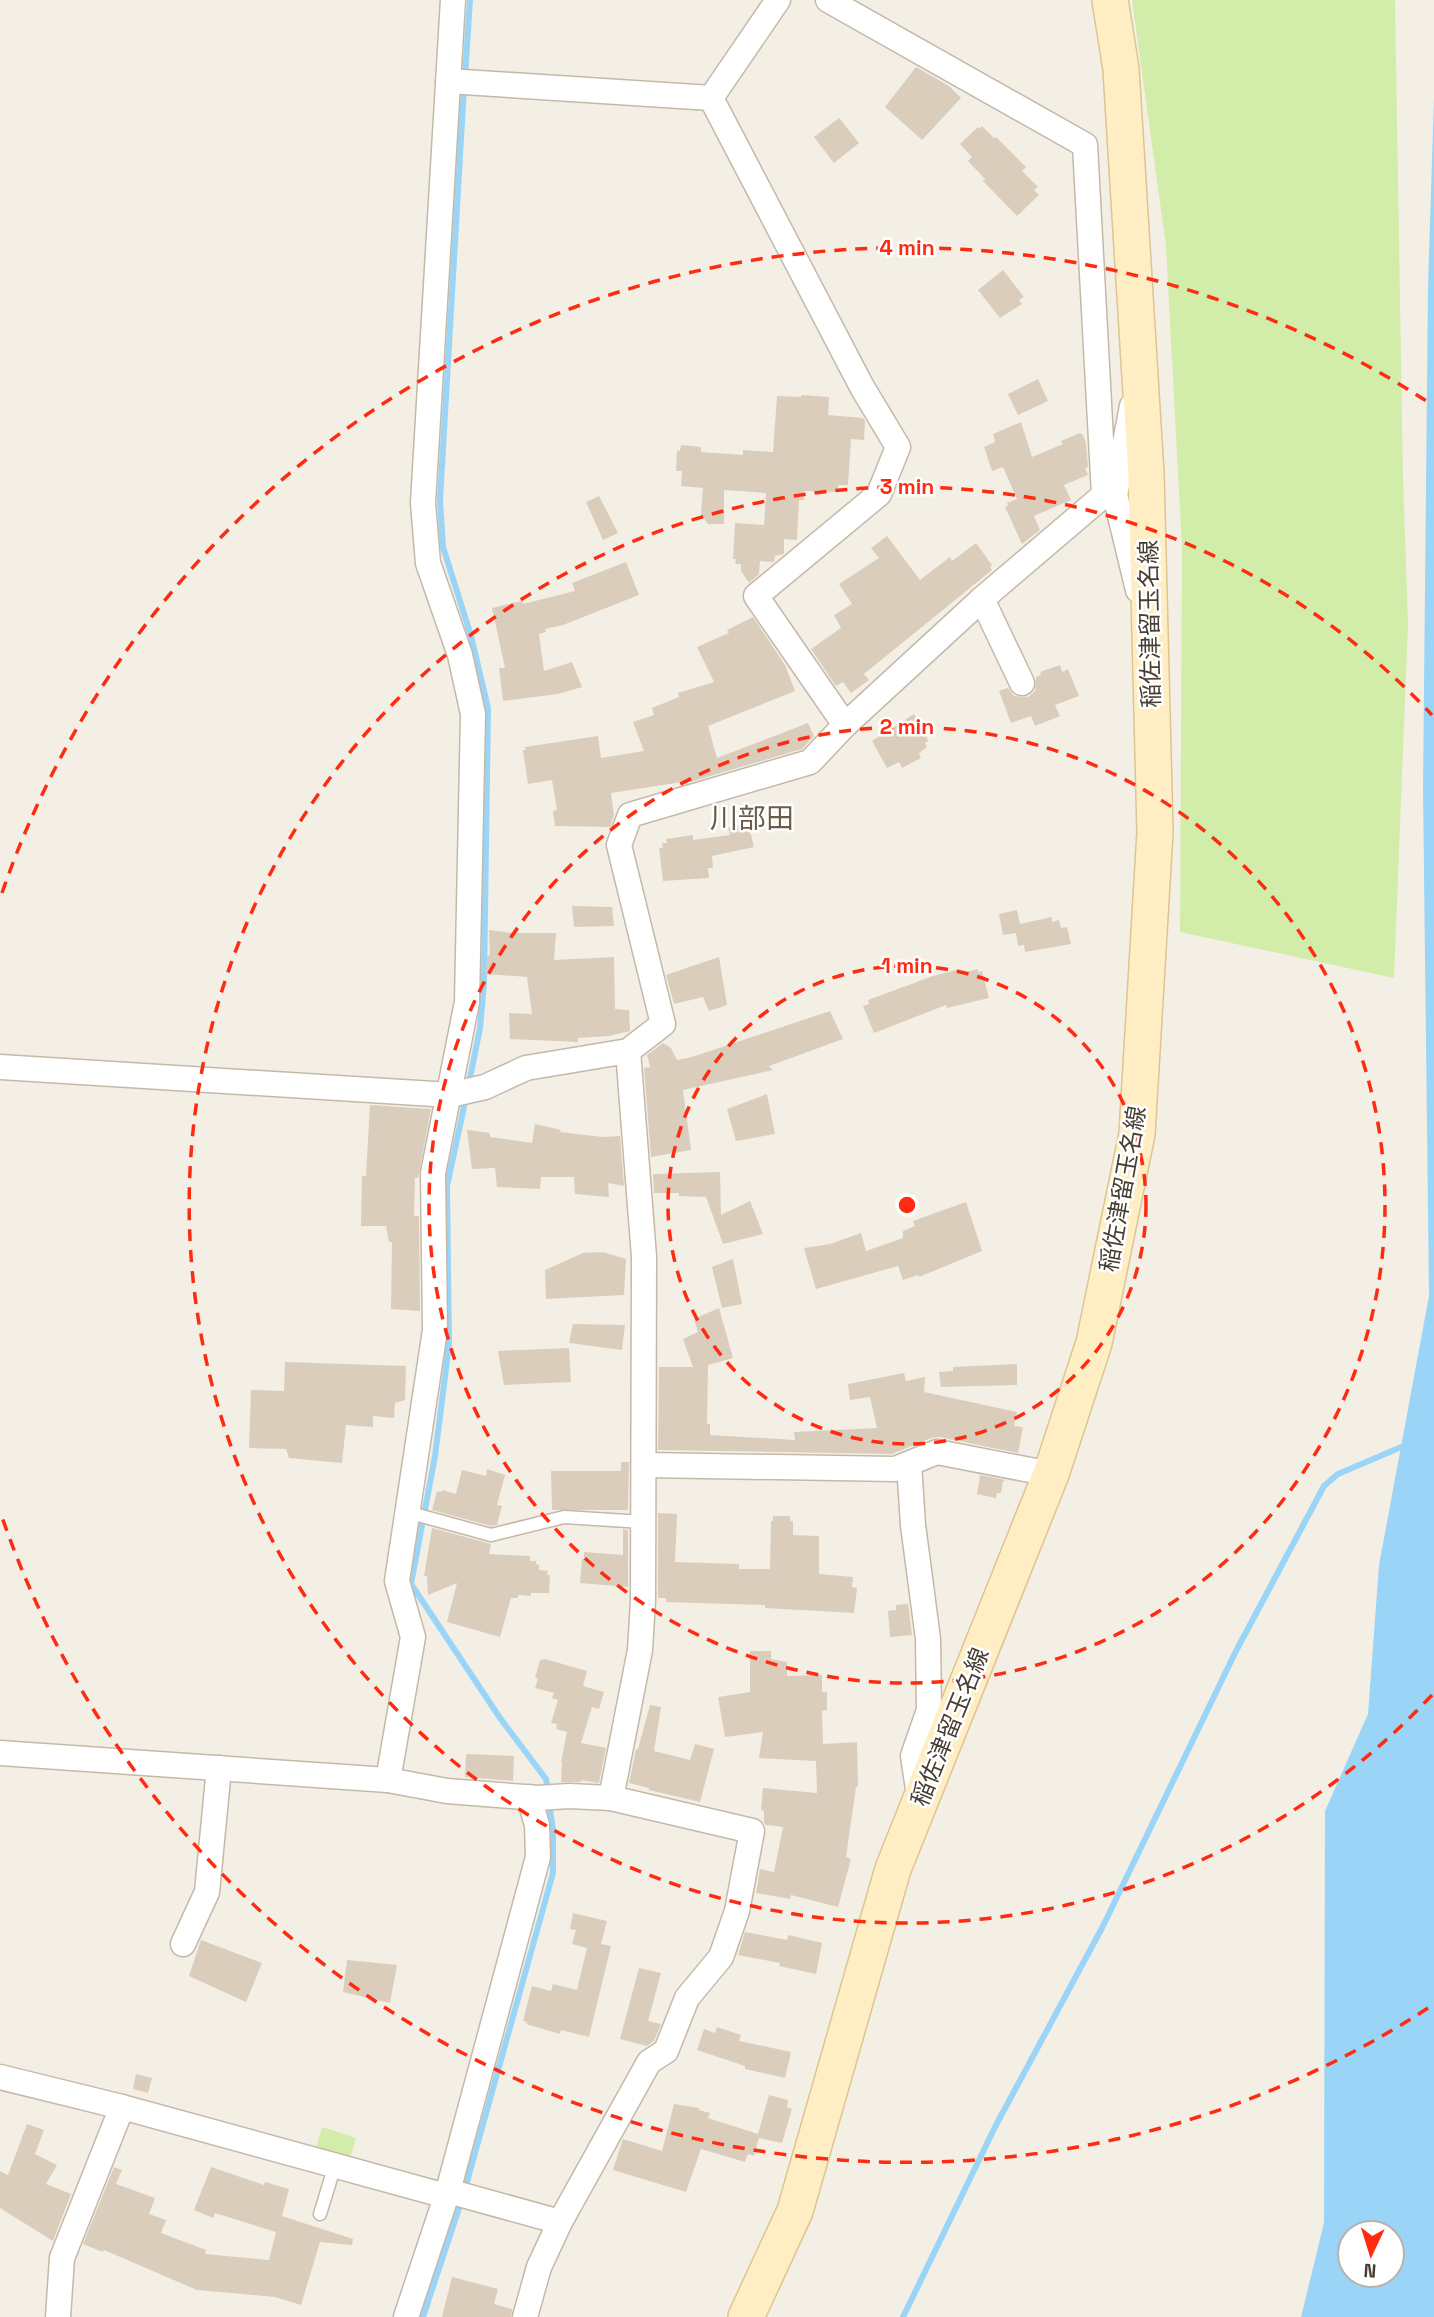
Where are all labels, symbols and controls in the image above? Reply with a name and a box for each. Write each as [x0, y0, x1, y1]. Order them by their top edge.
text: 4 min [879, 234, 935, 261]
text: 3 min [880, 473, 934, 500]
street label: 稲佐津留玉名線 [1133, 540, 1166, 708]
text: 2 min [880, 713, 934, 740]
district label: 川部田 [710, 800, 794, 836]
text: 1 min [881, 952, 933, 979]
street label: 稲佐津留玉名線 [1093, 1103, 1152, 1274]
centre of rings [895, 1193, 919, 1217]
street label: 稲佐津留玉名線 [904, 1643, 995, 1811]
north arrow [1336, 2219, 1406, 2289]
text: N [1363, 2258, 1377, 2283]

